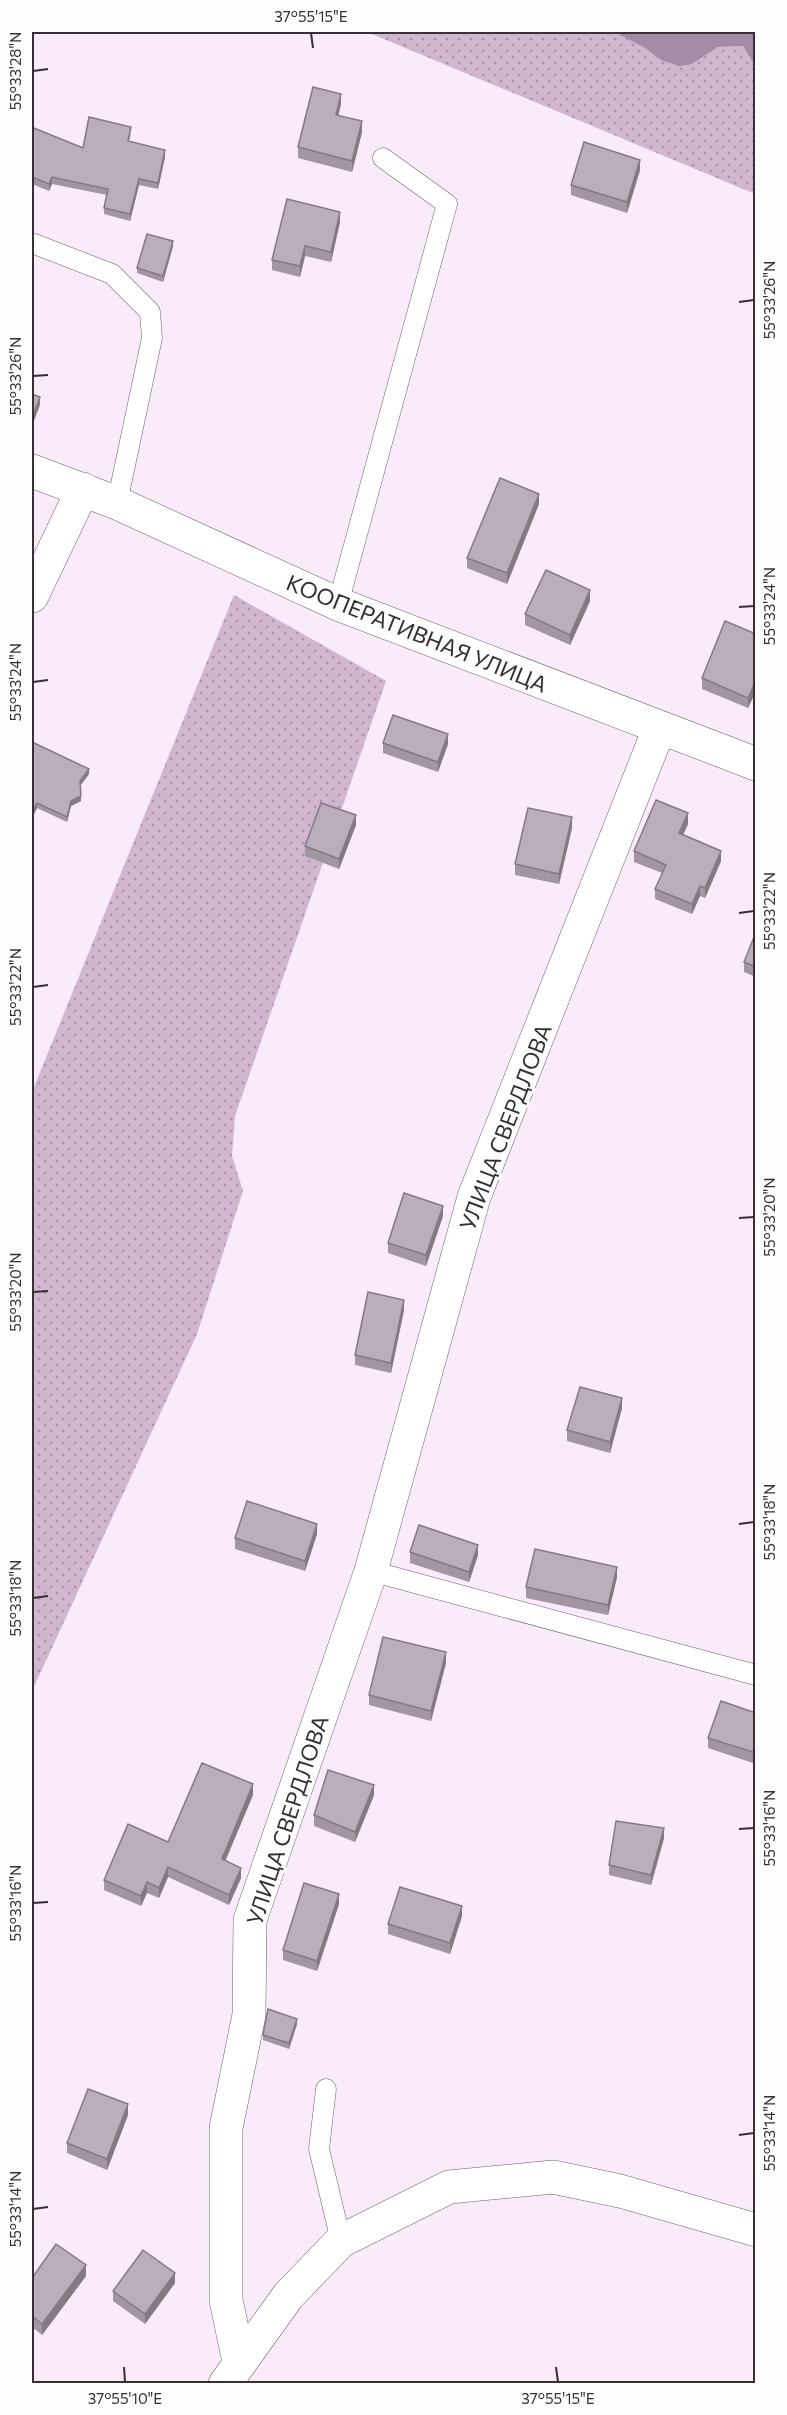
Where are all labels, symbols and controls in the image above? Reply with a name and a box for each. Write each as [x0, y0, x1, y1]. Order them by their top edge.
text: 37°55'15"E [274, 7, 348, 25]
text: 55°33'28"N [6, 32, 24, 110]
text: 55°33'26"N [760, 261, 778, 339]
text: 55°33'26"N [6, 337, 24, 415]
text: 55°33'24"N [760, 567, 778, 645]
street label: КООПЕРАТИВНАЯ УЛИЦА [283, 568, 551, 698]
text: 55°33'24"N [6, 643, 24, 721]
text: 55°33'22"N [760, 872, 778, 950]
text: 55°33'22"N [6, 948, 24, 1026]
street label: УЛИЦА СВЕРДЛОВА [453, 1020, 557, 1234]
text: 55°33'20"N [760, 1177, 778, 1257]
text: 55°33'20"N [6, 1252, 24, 1332]
text: 55°33'18"N [760, 1484, 778, 1560]
text: 55°33'18"N [6, 1560, 24, 1636]
street label: УЛИЦА СВЕРДЛОВА [240, 1712, 334, 1928]
text: 55°33'16"N [760, 1790, 778, 1866]
text: 55°33'16"N [6, 1865, 24, 1941]
text: 55°33'14"N [760, 2095, 778, 2171]
text: 55°33'14"N [6, 2171, 24, 2247]
text: 37°55'10"E [88, 2389, 162, 2407]
text: 37°55'15"E [521, 2389, 595, 2407]

